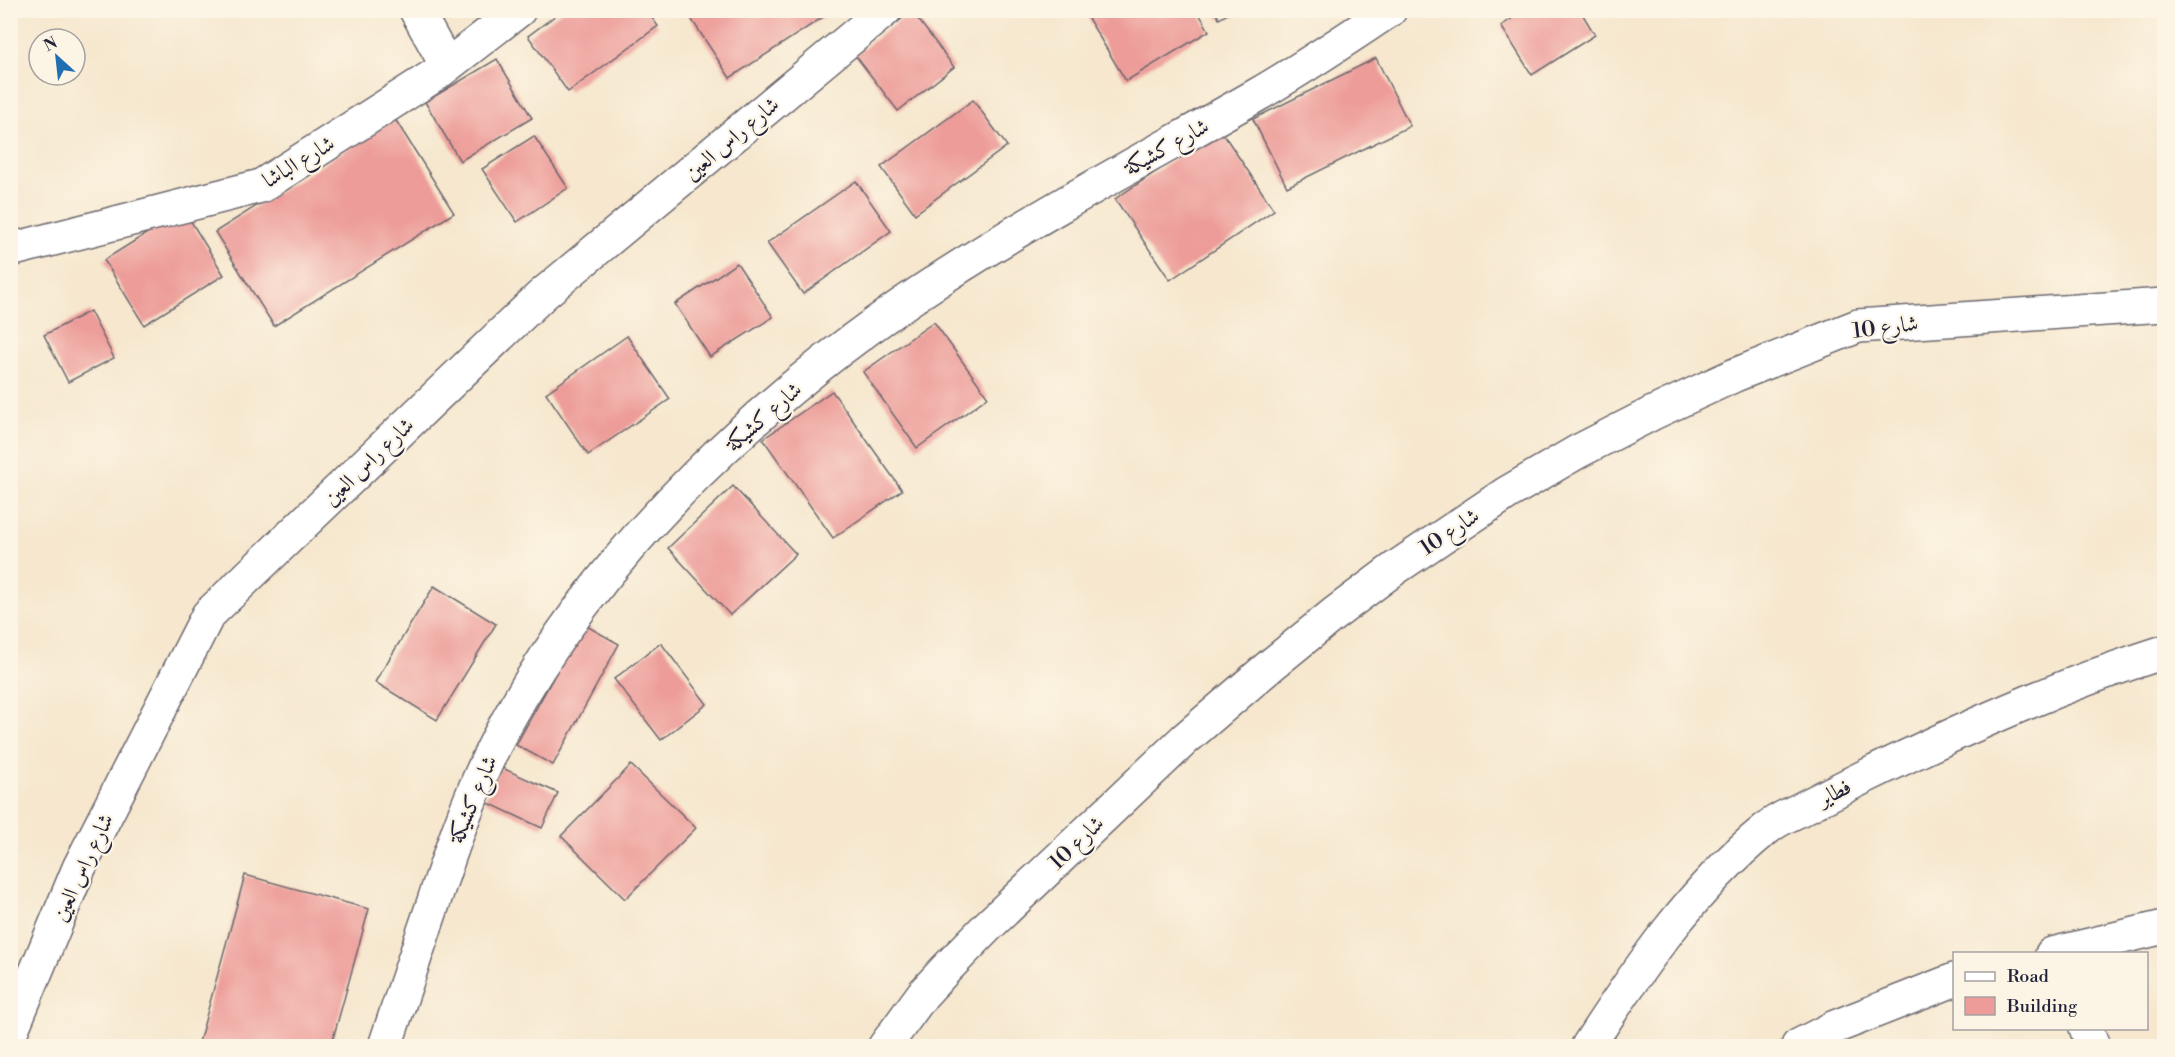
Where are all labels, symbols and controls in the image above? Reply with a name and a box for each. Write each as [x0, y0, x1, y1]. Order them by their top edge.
north arrow [27, 27, 87, 87]
text: N [40, 33, 61, 56]
street label: شارع راس العين [679, 92, 788, 190]
street label: شارع كشيكة [1119, 113, 1216, 186]
street label: شارع الباشا [258, 130, 342, 198]
street label: شارع 10 [1851, 310, 1920, 349]
street label: شارع كشيكة [719, 377, 810, 461]
street label: شارع راس العين [318, 412, 423, 515]
street label: شارع 10 [1415, 503, 1487, 565]
street label: شارع كشيكة [442, 752, 508, 850]
street label: فطاير [1812, 774, 1856, 814]
street label: شارع راس العين [47, 809, 124, 928]
street label: شارع 10 [1044, 810, 1113, 879]
legend [1953, 952, 2148, 1030]
text: Road [2007, 965, 2050, 988]
text: Building [2006, 995, 2078, 1018]

